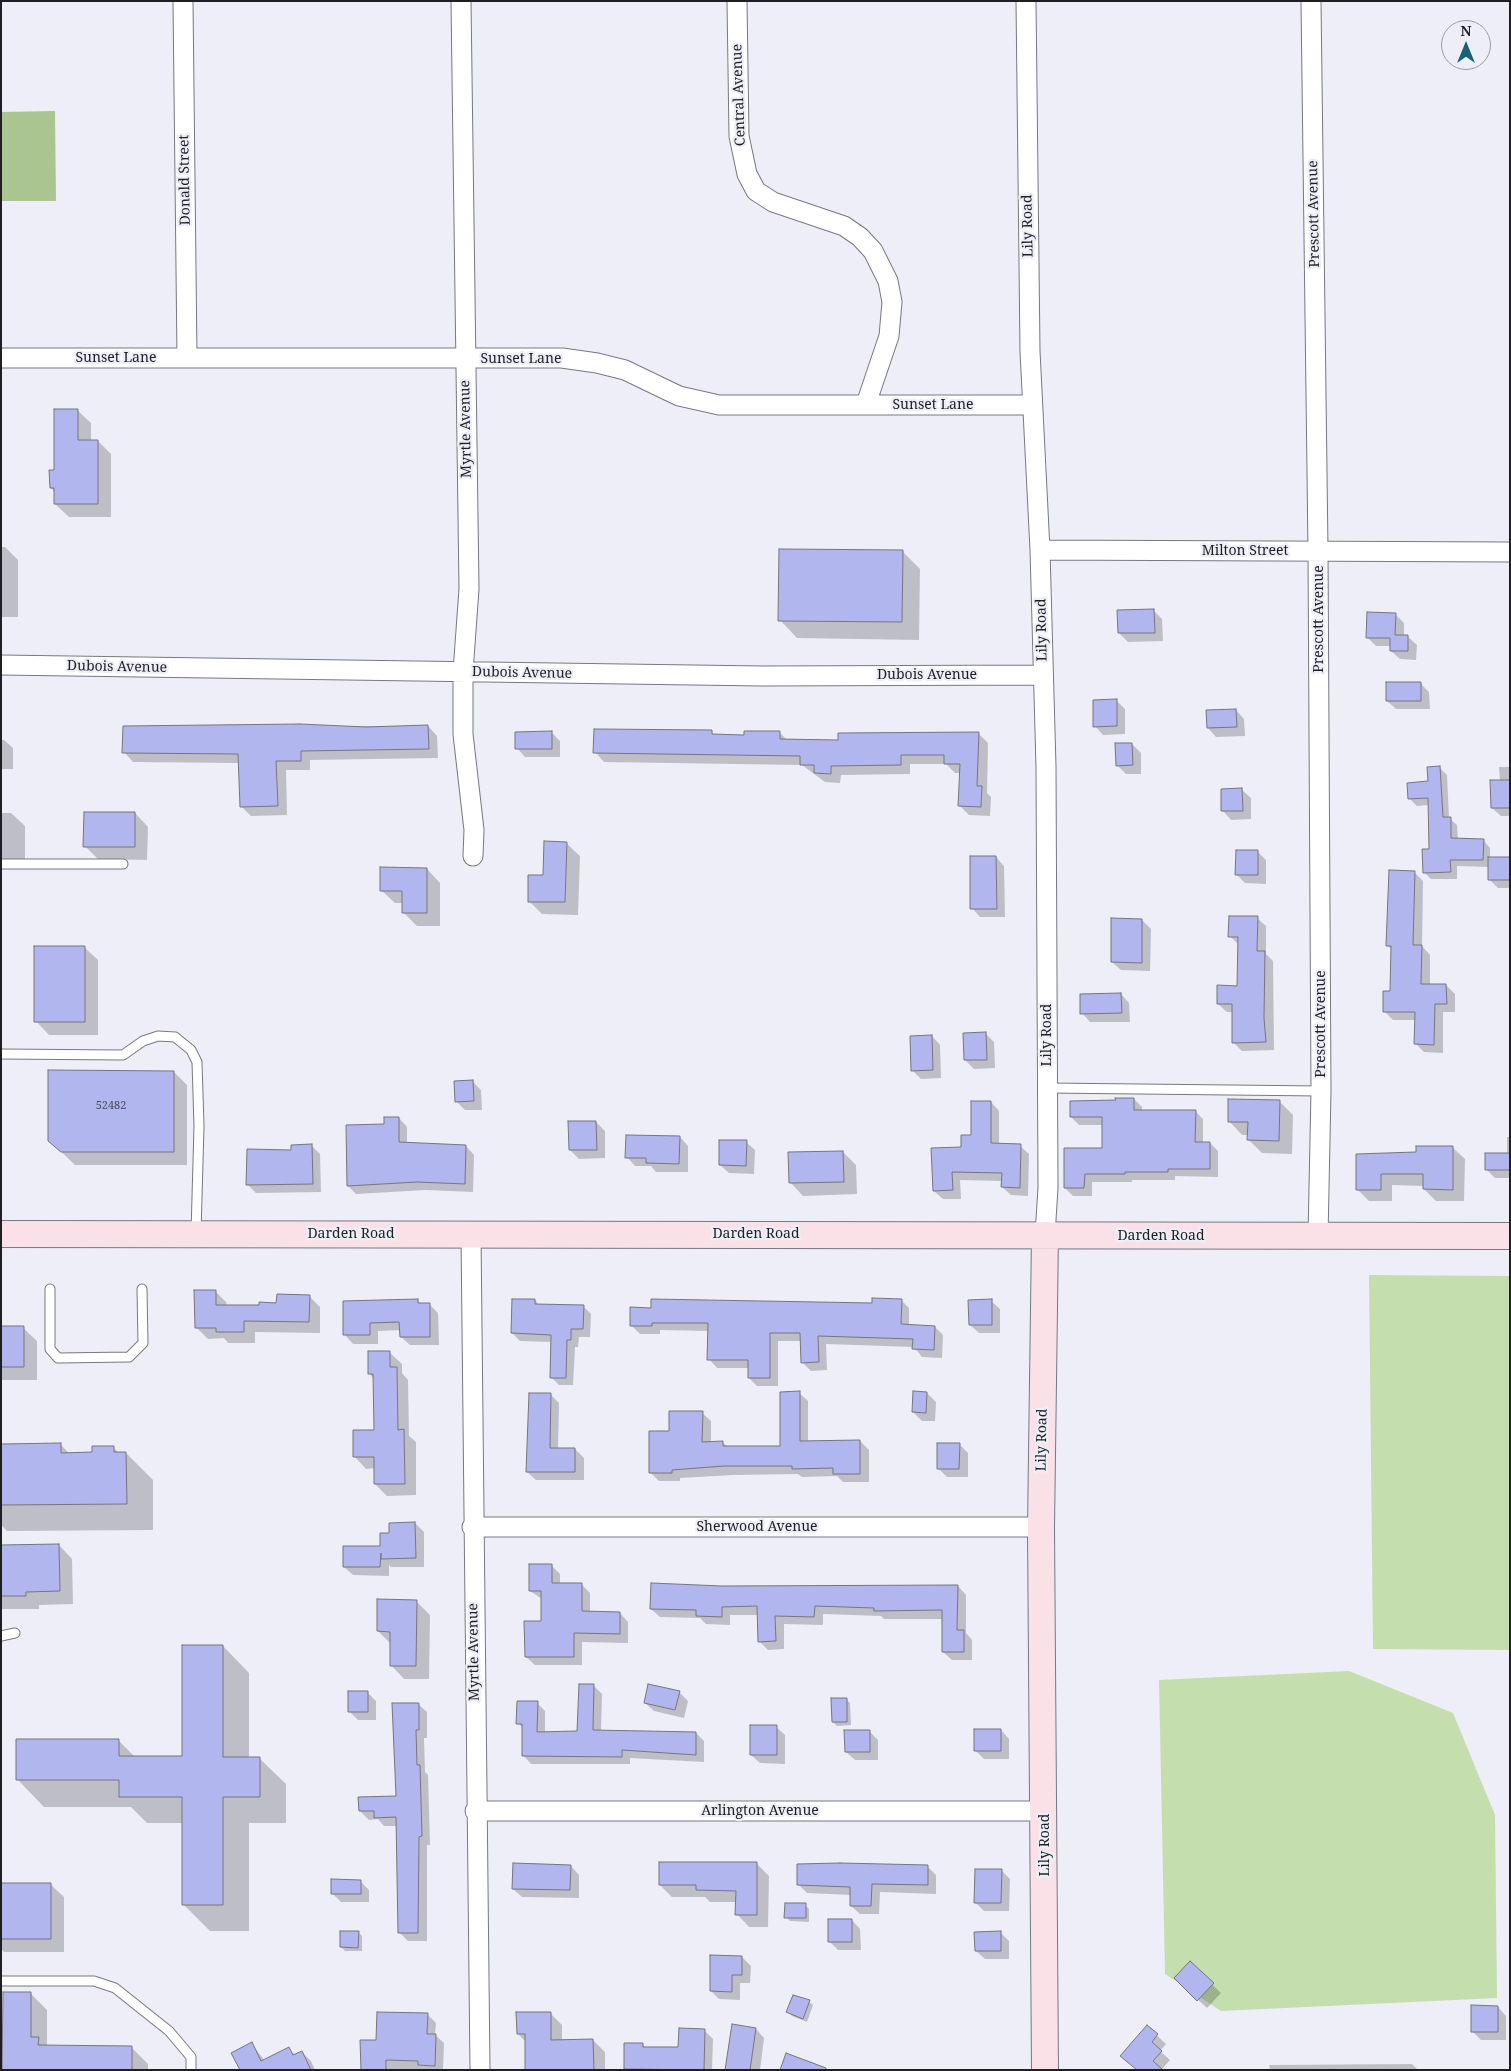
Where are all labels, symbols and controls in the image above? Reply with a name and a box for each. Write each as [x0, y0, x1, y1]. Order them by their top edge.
north arrow [1441, 20, 1491, 70]
text: N [1460, 21, 1472, 40]
street label: Central Avenue [729, 44, 749, 146]
street label: Donald Street [176, 134, 194, 226]
street label: Prescott Avenue [1305, 160, 1323, 268]
street label: Lily Road [1019, 194, 1037, 258]
street label: Sunset Lane [75, 350, 157, 366]
street label: Sunset Lane [480, 351, 562, 367]
street label: Myrtle Avenue [457, 380, 475, 478]
street label: Sunset Lane [892, 397, 974, 413]
street label: Milton Street [1202, 543, 1288, 559]
street label: Prescott Avenue [1311, 565, 1327, 673]
street label: Lily Road [1033, 598, 1051, 662]
street label: Dubois Avenue [67, 658, 167, 676]
street label: Dubois Avenue [472, 664, 572, 682]
street label: Dubois Avenue [877, 667, 977, 683]
street label: Prescott Avenue [1313, 970, 1329, 1078]
street label: Lily Road [1039, 1004, 1055, 1066]
house number: 52482 [96, 1099, 126, 1113]
street label: Darden Road [307, 1226, 395, 1242]
street label: Darden Road [712, 1226, 800, 1242]
street label: Darden Road [1117, 1228, 1205, 1244]
street label: Lily Road [1033, 1408, 1051, 1472]
street label: Sherwood Avenue [696, 1519, 818, 1535]
street label: Myrtle Avenue [465, 1603, 483, 1701]
street label: Arlington Avenue [701, 1803, 819, 1819]
street label: Lily Road [1037, 1814, 1053, 1876]

